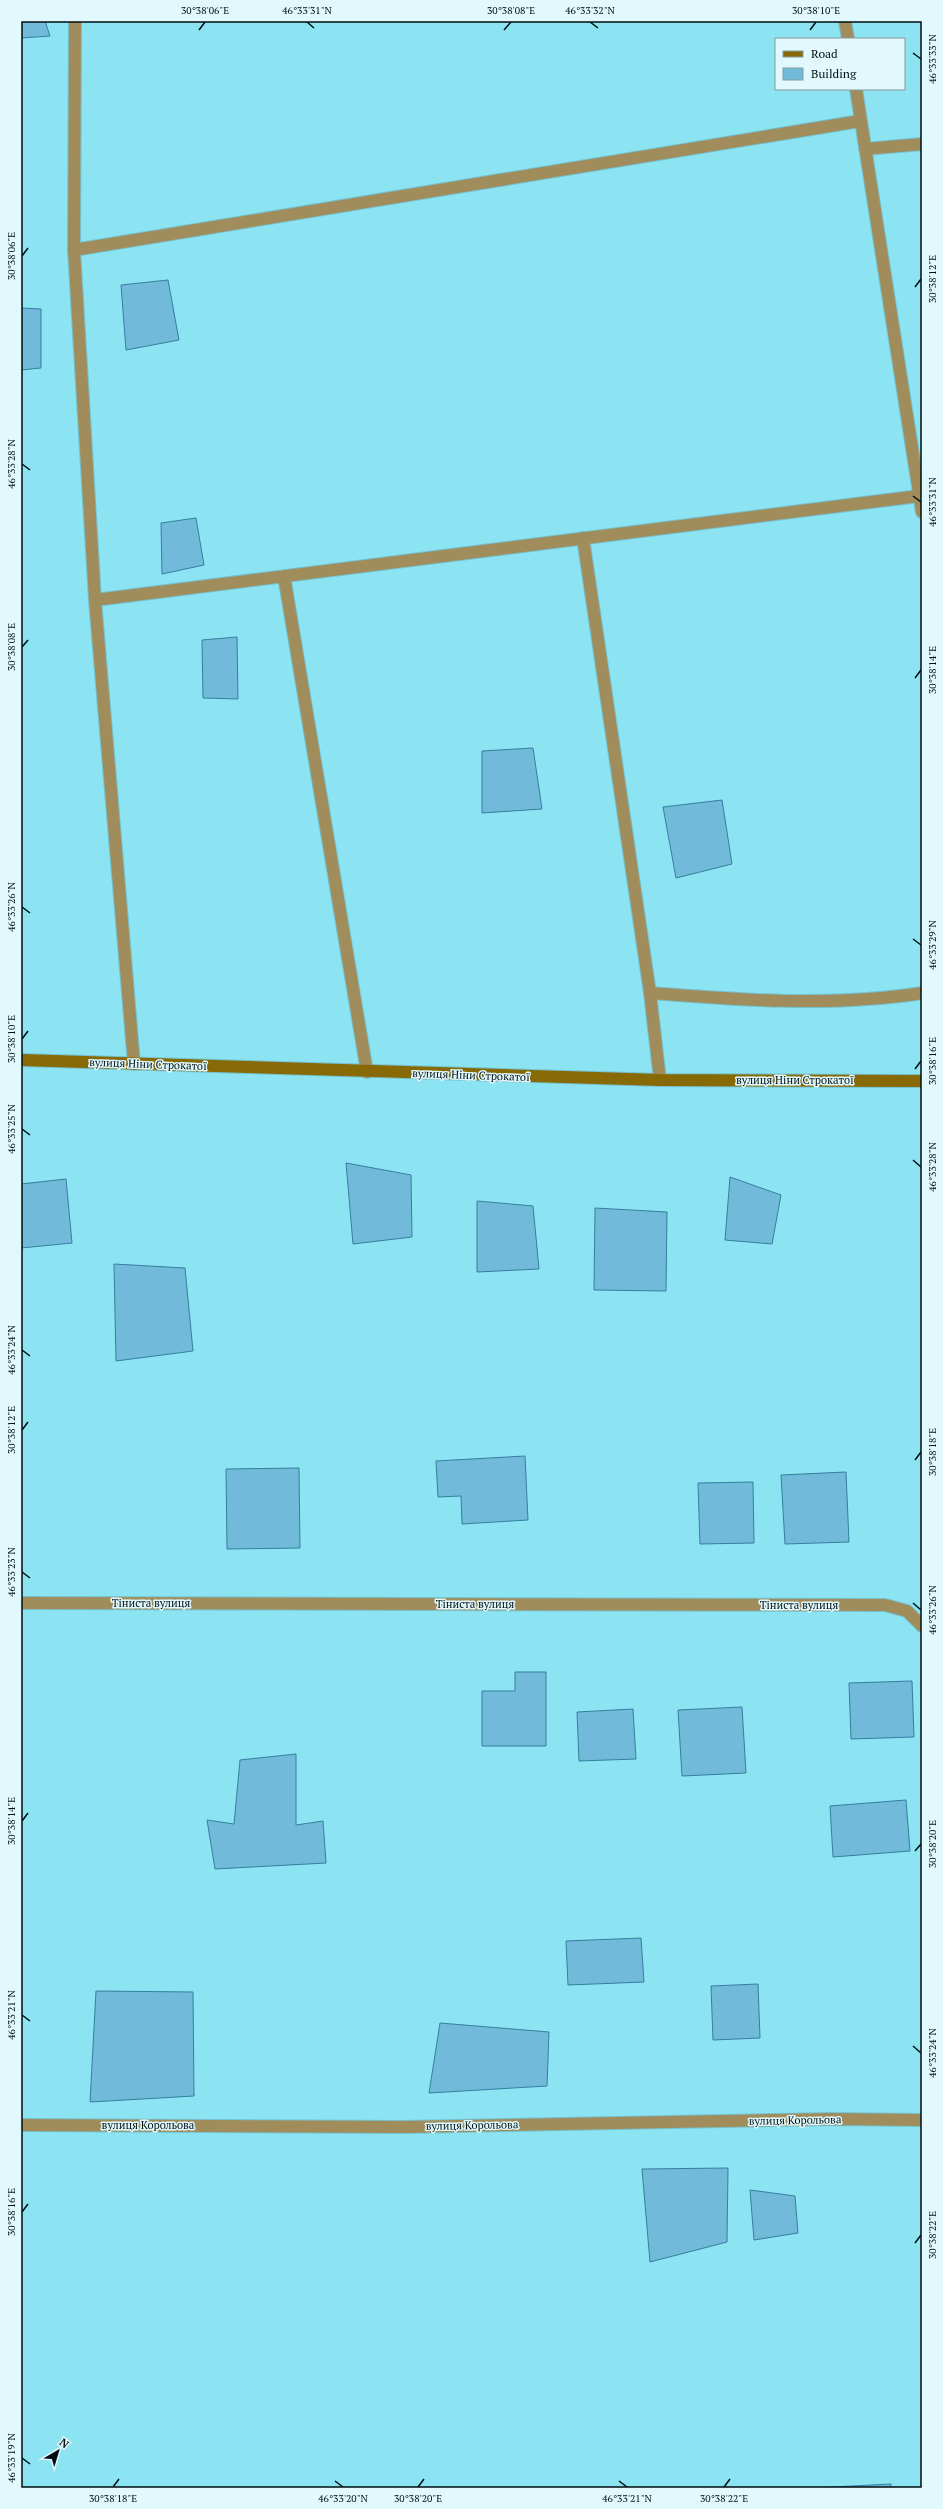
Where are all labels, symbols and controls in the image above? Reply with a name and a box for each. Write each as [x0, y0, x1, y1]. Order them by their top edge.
text: 30°38'06"E [181, 4, 229, 17]
text: 46°33'31"N [282, 4, 332, 17]
text: 30°38'08"E [487, 4, 535, 17]
text: 46°33'32"N [565, 4, 615, 17]
text: 30°38'10"E [792, 4, 840, 17]
text: 46°33'33"N [926, 34, 939, 84]
legend [775, 38, 905, 90]
text: Road [811, 46, 838, 61]
text: Building [811, 66, 857, 81]
text: 30°38'06"E [5, 232, 18, 280]
text: 30°38'12"E [926, 255, 939, 303]
text: 46°33'28"N [5, 439, 18, 489]
text: 46°33'31"N [926, 477, 939, 527]
text: 30°38'08"E [5, 623, 18, 671]
text: 30°38'14"E [926, 646, 939, 694]
text: 46°33'26"N [5, 882, 18, 932]
text: 46°33'29"N [926, 920, 939, 970]
text: 30°38'10"E [5, 1015, 18, 1063]
text: 30°38'16"E [926, 1037, 939, 1085]
street label: вулиця Ніни Строкатої [89, 1055, 207, 1073]
street label: вулиця Ніни Строкатої [412, 1066, 530, 1084]
street label: вулиця Ніни Строкатої [736, 1073, 854, 1087]
text: 46°33'25"N [5, 1104, 18, 1154]
text: 46°33'28"N [926, 1142, 939, 1192]
text: 46°33'24"N [5, 1325, 18, 1375]
text: 30°38'12"E [5, 1406, 18, 1454]
text: 30°38'18"E [926, 1428, 939, 1476]
text: 46°33'23"N [5, 1547, 18, 1597]
text: 46°33'26"N [926, 1585, 939, 1635]
street label: Тіниста вулиця [112, 1596, 190, 1610]
street label: Тіниста вулиця [436, 1597, 514, 1611]
street label: Тіниста вулиця [760, 1598, 838, 1612]
text: 30°38'14"E [5, 1797, 18, 1845]
text: 30°38'20"E [926, 1820, 939, 1868]
text: 46°33'21"N [5, 1990, 18, 2040]
text: 46°33'24"N [926, 2028, 939, 2078]
street label: вулиця Корольова [748, 2112, 842, 2128]
street label: вулиця Корольова [425, 2117, 519, 2133]
street label: вулиця Корольова [102, 2118, 195, 2132]
text: 30°38'16"E [5, 2188, 18, 2236]
text: 30°38'22"E [926, 2211, 939, 2259]
north arrow [38, 2431, 78, 2471]
text: 46°33'19"N [5, 2433, 18, 2483]
text: N [57, 2435, 72, 2452]
text: 30°38'18"E [89, 2492, 137, 2505]
text: 46°33'20"N [318, 2492, 368, 2505]
text: 30°38'20"E [394, 2492, 442, 2505]
text: 46°33'21"N [602, 2492, 652, 2505]
text: 30°38'22"E [700, 2492, 748, 2505]

